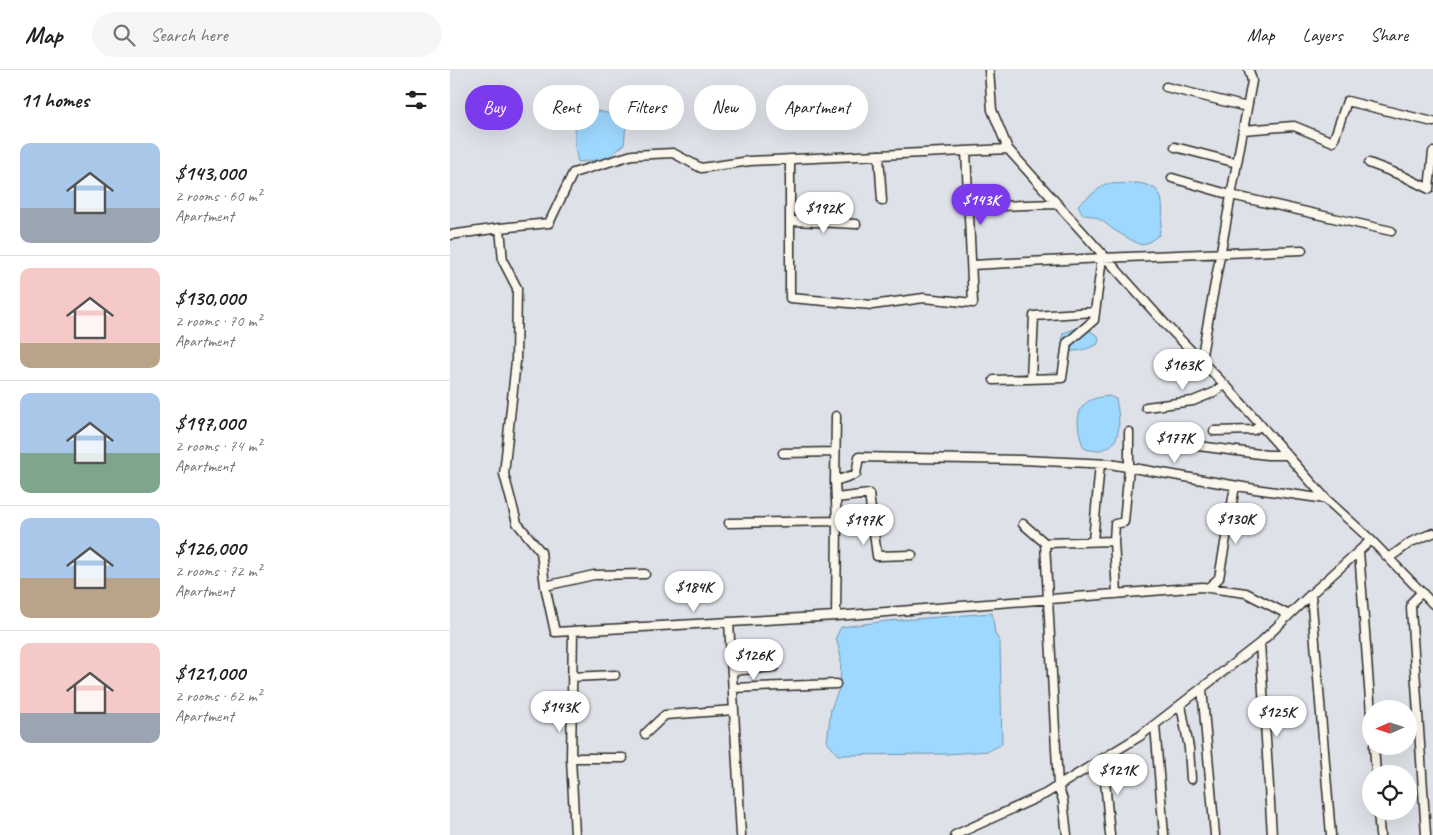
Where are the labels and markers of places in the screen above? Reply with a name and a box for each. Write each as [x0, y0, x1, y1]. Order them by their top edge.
pin: $143K [946, 184, 1016, 226]
pin: $192K [789, 191, 859, 234]
pin: $163K [1148, 348, 1218, 391]
pin: $177K [1140, 422, 1210, 464]
pin: $130K [1201, 502, 1271, 545]
pin: $197K [829, 504, 899, 546]
pin: $184K [659, 570, 729, 613]
pin: $126K [719, 638, 789, 681]
pin: $143K [525, 690, 595, 733]
pin: $125K [1242, 696, 1312, 738]
pin: $121K [1083, 754, 1153, 796]

